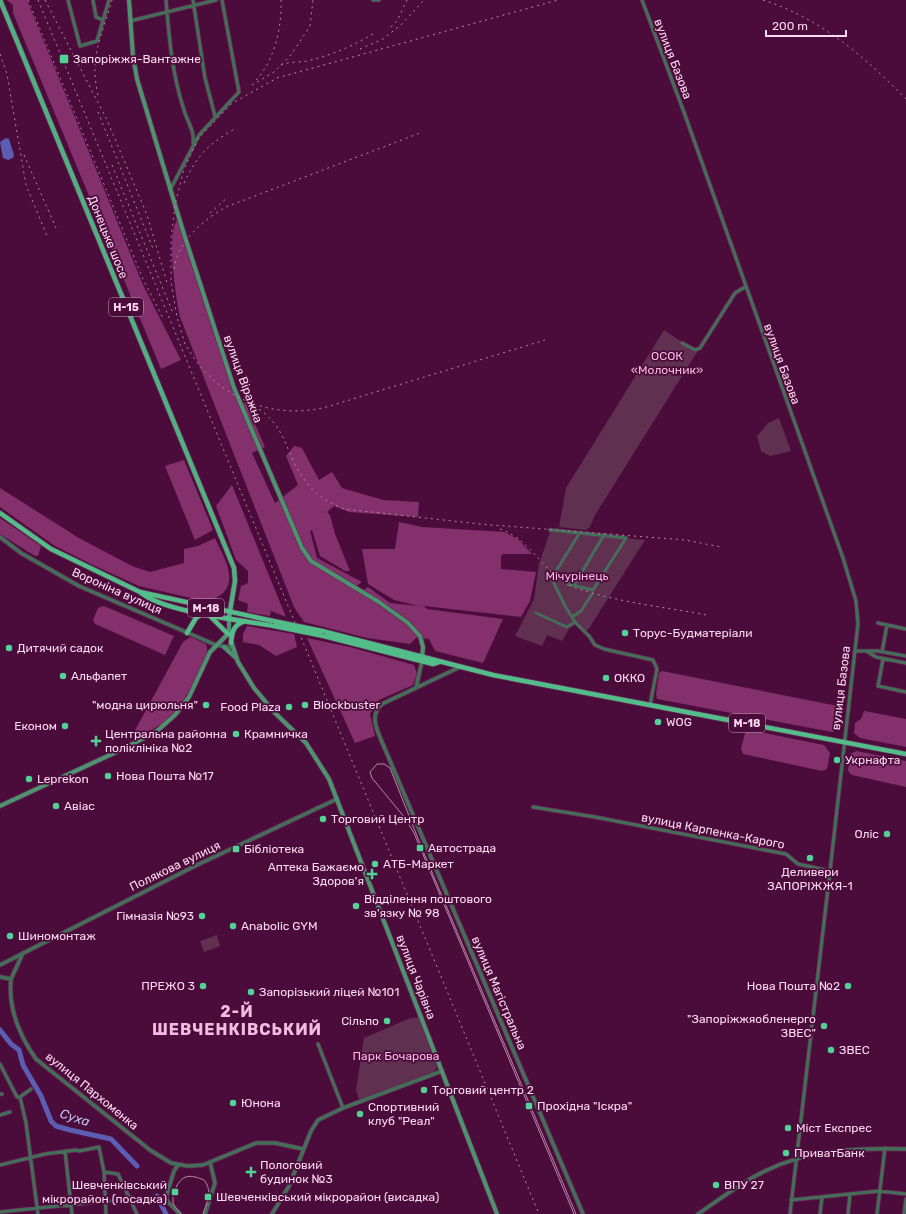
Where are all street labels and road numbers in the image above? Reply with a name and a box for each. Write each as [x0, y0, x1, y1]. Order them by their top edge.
street label: вулиця Базова [651, 17, 695, 101]
street label: Донецьке шосе [85, 193, 131, 281]
road number: Н-15 [109, 298, 143, 316]
street label: вулиця Базова [761, 322, 803, 406]
street label: вулиця Віражна [221, 333, 265, 425]
street label: Вороніна вулиця [70, 565, 164, 617]
road number: М-18 [188, 599, 224, 617]
street label: вулиця Базова [829, 645, 853, 731]
road number: М-18 [729, 714, 765, 732]
street label: вулиця Карпенка-Карого [640, 810, 786, 852]
street label: Полякова вулиця [127, 838, 223, 894]
street label: вулиця Чарівна [393, 933, 439, 1021]
street label: вулиця Магістральна [469, 934, 529, 1052]
street label: вулиця Пархоменка [43, 1049, 141, 1133]

